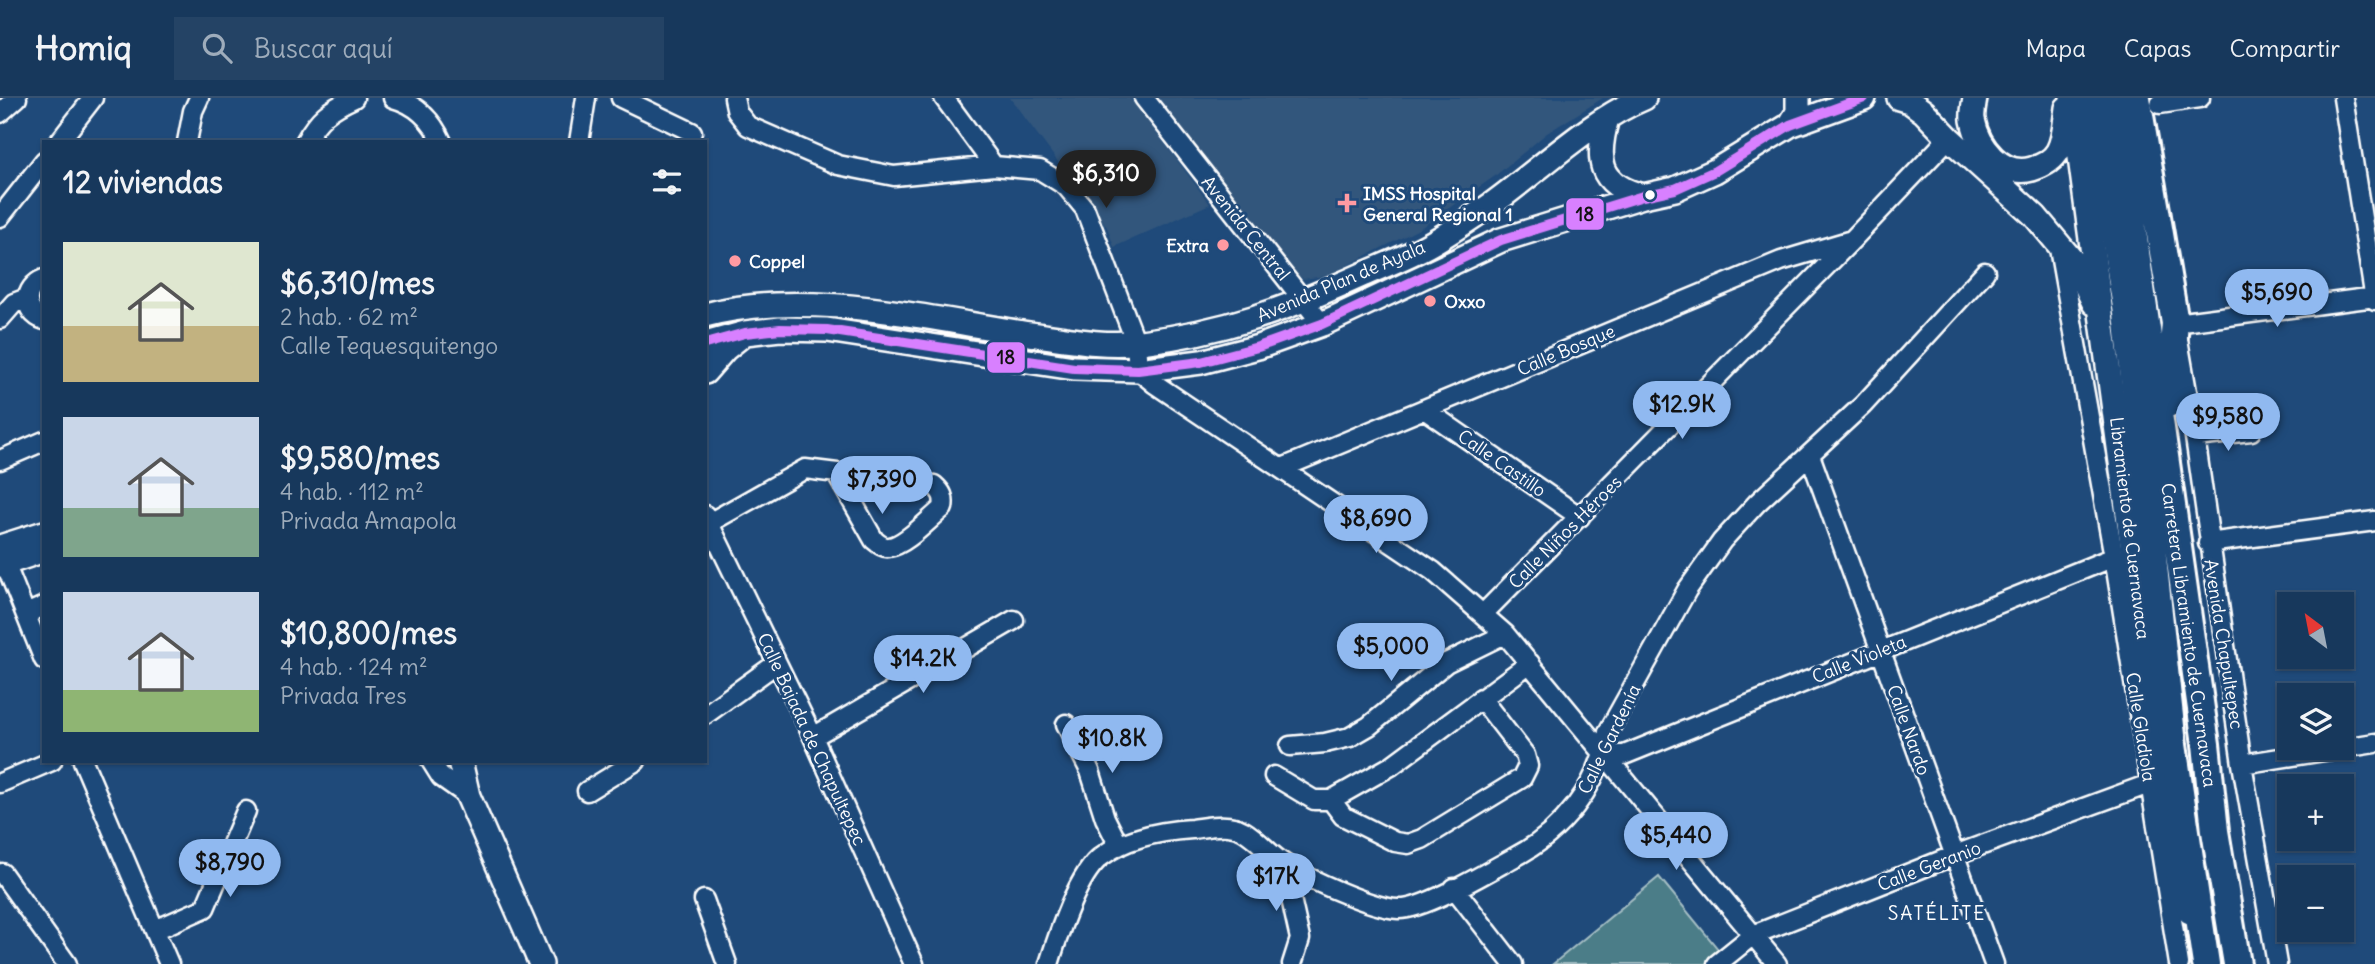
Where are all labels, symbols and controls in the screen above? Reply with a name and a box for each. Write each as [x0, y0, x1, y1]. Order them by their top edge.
search box [174, 17, 664, 80]
text: Homiq [35, 27, 132, 69]
icon: search [198, 29, 236, 67]
text: Buscar aquí [254, 32, 393, 65]
text: Mapa [2025, 33, 2086, 63]
text: Capas [2124, 33, 2191, 63]
text: Compartir [2229, 33, 2340, 63]
pin: $6,310 [1049, 150, 1163, 210]
text: $6,310 [1072, 158, 1140, 187]
text: 12 viviendas [63, 163, 223, 201]
icon: filters [648, 163, 686, 201]
street label: Avenida Central [1197, 171, 1295, 285]
place label: IMSS Hospital General Regional 1 [1363, 182, 1513, 226]
unlabelled marker [1643, 188, 1657, 202]
marker: IMSS Hospital General Regional 1 [1337, 193, 1357, 213]
line badge: 18 [1565, 197, 1605, 231]
text: 18 [1576, 202, 1594, 226]
place label: Extra [1166, 234, 1209, 257]
street label: Avenida Plan de Ayala [1254, 235, 1428, 327]
marker: Extra [1215, 237, 1231, 253]
place label: Coppel [749, 250, 805, 273]
marker: Coppel [727, 253, 743, 269]
text: $6,310/mes [280, 264, 435, 302]
icon: home [119, 270, 203, 354]
pin: $5,690 [2220, 270, 2334, 329]
text: $5,690 [2241, 277, 2313, 306]
place label: Oxxo [1444, 290, 1485, 313]
marker: Oxxo [1422, 293, 1438, 309]
text: 2 hab. · 62 m² [280, 302, 418, 331]
street label: Calle Bosque [1514, 319, 1618, 381]
text: Calle Tequesquitengo [280, 331, 498, 360]
line badge: 18 [986, 341, 1026, 374]
text: 18 [997, 345, 1015, 369]
pin: $12.9K [1625, 382, 1739, 441]
text: $12.9K [1649, 389, 1715, 418]
pin: $9,580 [2171, 394, 2285, 453]
text: $9,580 [2192, 401, 2264, 430]
street label: Libramiento de Cuernavaca [2105, 416, 2155, 640]
street label: Calle Castillo [1453, 424, 1551, 502]
text: $9,580/mes [280, 439, 440, 477]
icon: home [119, 445, 203, 529]
pin: $7,390 [825, 456, 939, 516]
text: $7,390 [847, 464, 917, 493]
street label: Calle Niños Héroes [1503, 470, 1627, 594]
text: 4 hab. · 112 m² [280, 477, 424, 506]
street label: Carretera Libramiento de Cuernavaca [2156, 481, 2222, 789]
pin: $8,690 [1319, 496, 1433, 555]
text: $8,690 [1340, 503, 1412, 532]
text: Privada Amapola [280, 506, 457, 535]
street label: Avenida Chapultepec [2199, 558, 2249, 730]
north arrow [2277, 592, 2354, 668]
map controls [2277, 592, 2354, 942]
text: $10,800/mes [280, 614, 457, 652]
icon: home [119, 620, 203, 704]
pin: $5,000 [1334, 624, 1448, 683]
street label: Calle Bajada de Chapultepec [753, 629, 871, 849]
street label: Calle Violeta [1809, 630, 1909, 688]
text: $5,000 [1353, 631, 1429, 660]
pin: $14.2K [866, 636, 980, 695]
text: $14.2K [890, 643, 956, 672]
text: 4 hab. · 124 m² [280, 652, 428, 681]
street label: Calle Gladiola [2121, 671, 2161, 783]
street label: Calle Gardenía [1572, 680, 1646, 798]
text: Privada Tres [280, 681, 407, 710]
street label: Calle Nardo [1882, 682, 1936, 778]
button: layers [2277, 683, 2354, 760]
pin: $10.8K [1055, 716, 1169, 775]
text: $10.8K [1078, 723, 1146, 752]
button: + [2277, 774, 2354, 851]
pin: $5,440 [1619, 812, 1733, 872]
text: $5,440 [1640, 820, 1712, 849]
street label: Calle Geranio [1874, 836, 1984, 896]
pin: $8,790 [173, 840, 287, 899]
text: $8,790 [195, 847, 265, 876]
pin: $17K [1235, 854, 1317, 913]
text: $17K [1253, 861, 1299, 890]
button: − [2277, 865, 2354, 942]
district label: SATÉLITE [1888, 901, 1986, 925]

